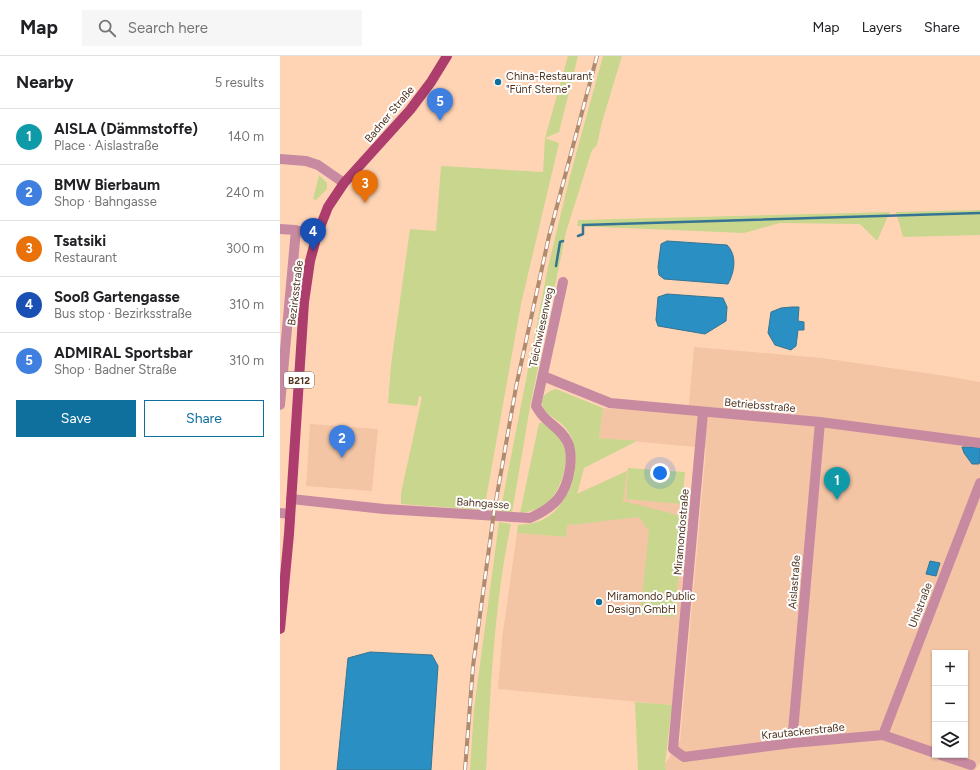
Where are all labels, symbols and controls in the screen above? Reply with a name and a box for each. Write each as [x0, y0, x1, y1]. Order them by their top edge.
search box [82, 10, 362, 46]
text: Map [20, 16, 58, 39]
icon: search [96, 17, 118, 39]
text: Search here [128, 19, 208, 37]
text: Map [812, 19, 840, 36]
text: Layers [862, 19, 902, 36]
text: Share [924, 19, 960, 36]
place label: China-Restaurant "Fünf Sterne" [506, 70, 592, 96]
text: Nearby [16, 72, 74, 92]
text: 5 results [215, 75, 264, 90]
marker: China-Restaurant "Fünf Sterne" [493, 77, 503, 87]
street label: Badner Straße [362, 83, 417, 145]
pin: 5 [427, 88, 453, 121]
text: AISLA (Dämmstoffe) [54, 120, 198, 138]
text: 1 [26, 129, 32, 144]
text: 140 m [228, 129, 264, 144]
text: Place · Aislastraße [54, 138, 159, 153]
pin: 3 [352, 170, 378, 203]
text: BMW Bierbaum [54, 176, 160, 194]
text: 2 [25, 185, 33, 200]
text: 240 m [226, 185, 264, 200]
text: Shop · Bahngasse [54, 194, 157, 209]
pin: 4 [300, 218, 326, 251]
text: Tsatsiki [54, 232, 106, 250]
text: 3 [25, 241, 33, 256]
text: 300 m [226, 241, 264, 256]
text: Restaurant [54, 250, 117, 265]
street label: Bezirksstraße [285, 260, 306, 326]
street label: Teichwiesenweg [527, 286, 556, 368]
text: Sooß Gartengasse [54, 288, 180, 306]
text: 4 [25, 297, 33, 312]
text: 310 m [229, 297, 264, 312]
text: Bus stop · Bezirksstraße [54, 306, 192, 321]
text: ADMIRAL Sportsbar [54, 344, 193, 362]
text: 5 [25, 353, 33, 368]
text: 310 m [229, 353, 264, 368]
text: Shop · Badner Straße [54, 362, 177, 377]
road number: B212 [284, 372, 314, 388]
street label: Betriebsstraße [724, 396, 796, 415]
button: Save [16, 400, 136, 437]
button: Share [144, 400, 264, 437]
pin: 2 [329, 425, 355, 458]
your location [650, 463, 670, 483]
pin: 1 [824, 467, 850, 500]
street label: Miramondostraße [671, 488, 692, 576]
street label: Bahngasse [456, 495, 510, 512]
street label: Aislastraße [786, 555, 803, 609]
street label: Uhlstraße [906, 581, 935, 630]
place label: Miramondo Public Design GmbH [607, 590, 695, 616]
marker: Miramondo Public Design GmbH [594, 597, 604, 607]
map controls [932, 650, 968, 758]
button: + [932, 650, 968, 686]
button: − [932, 686, 968, 722]
street label: Krautackerstraße [761, 721, 845, 742]
button: layers [932, 722, 968, 758]

